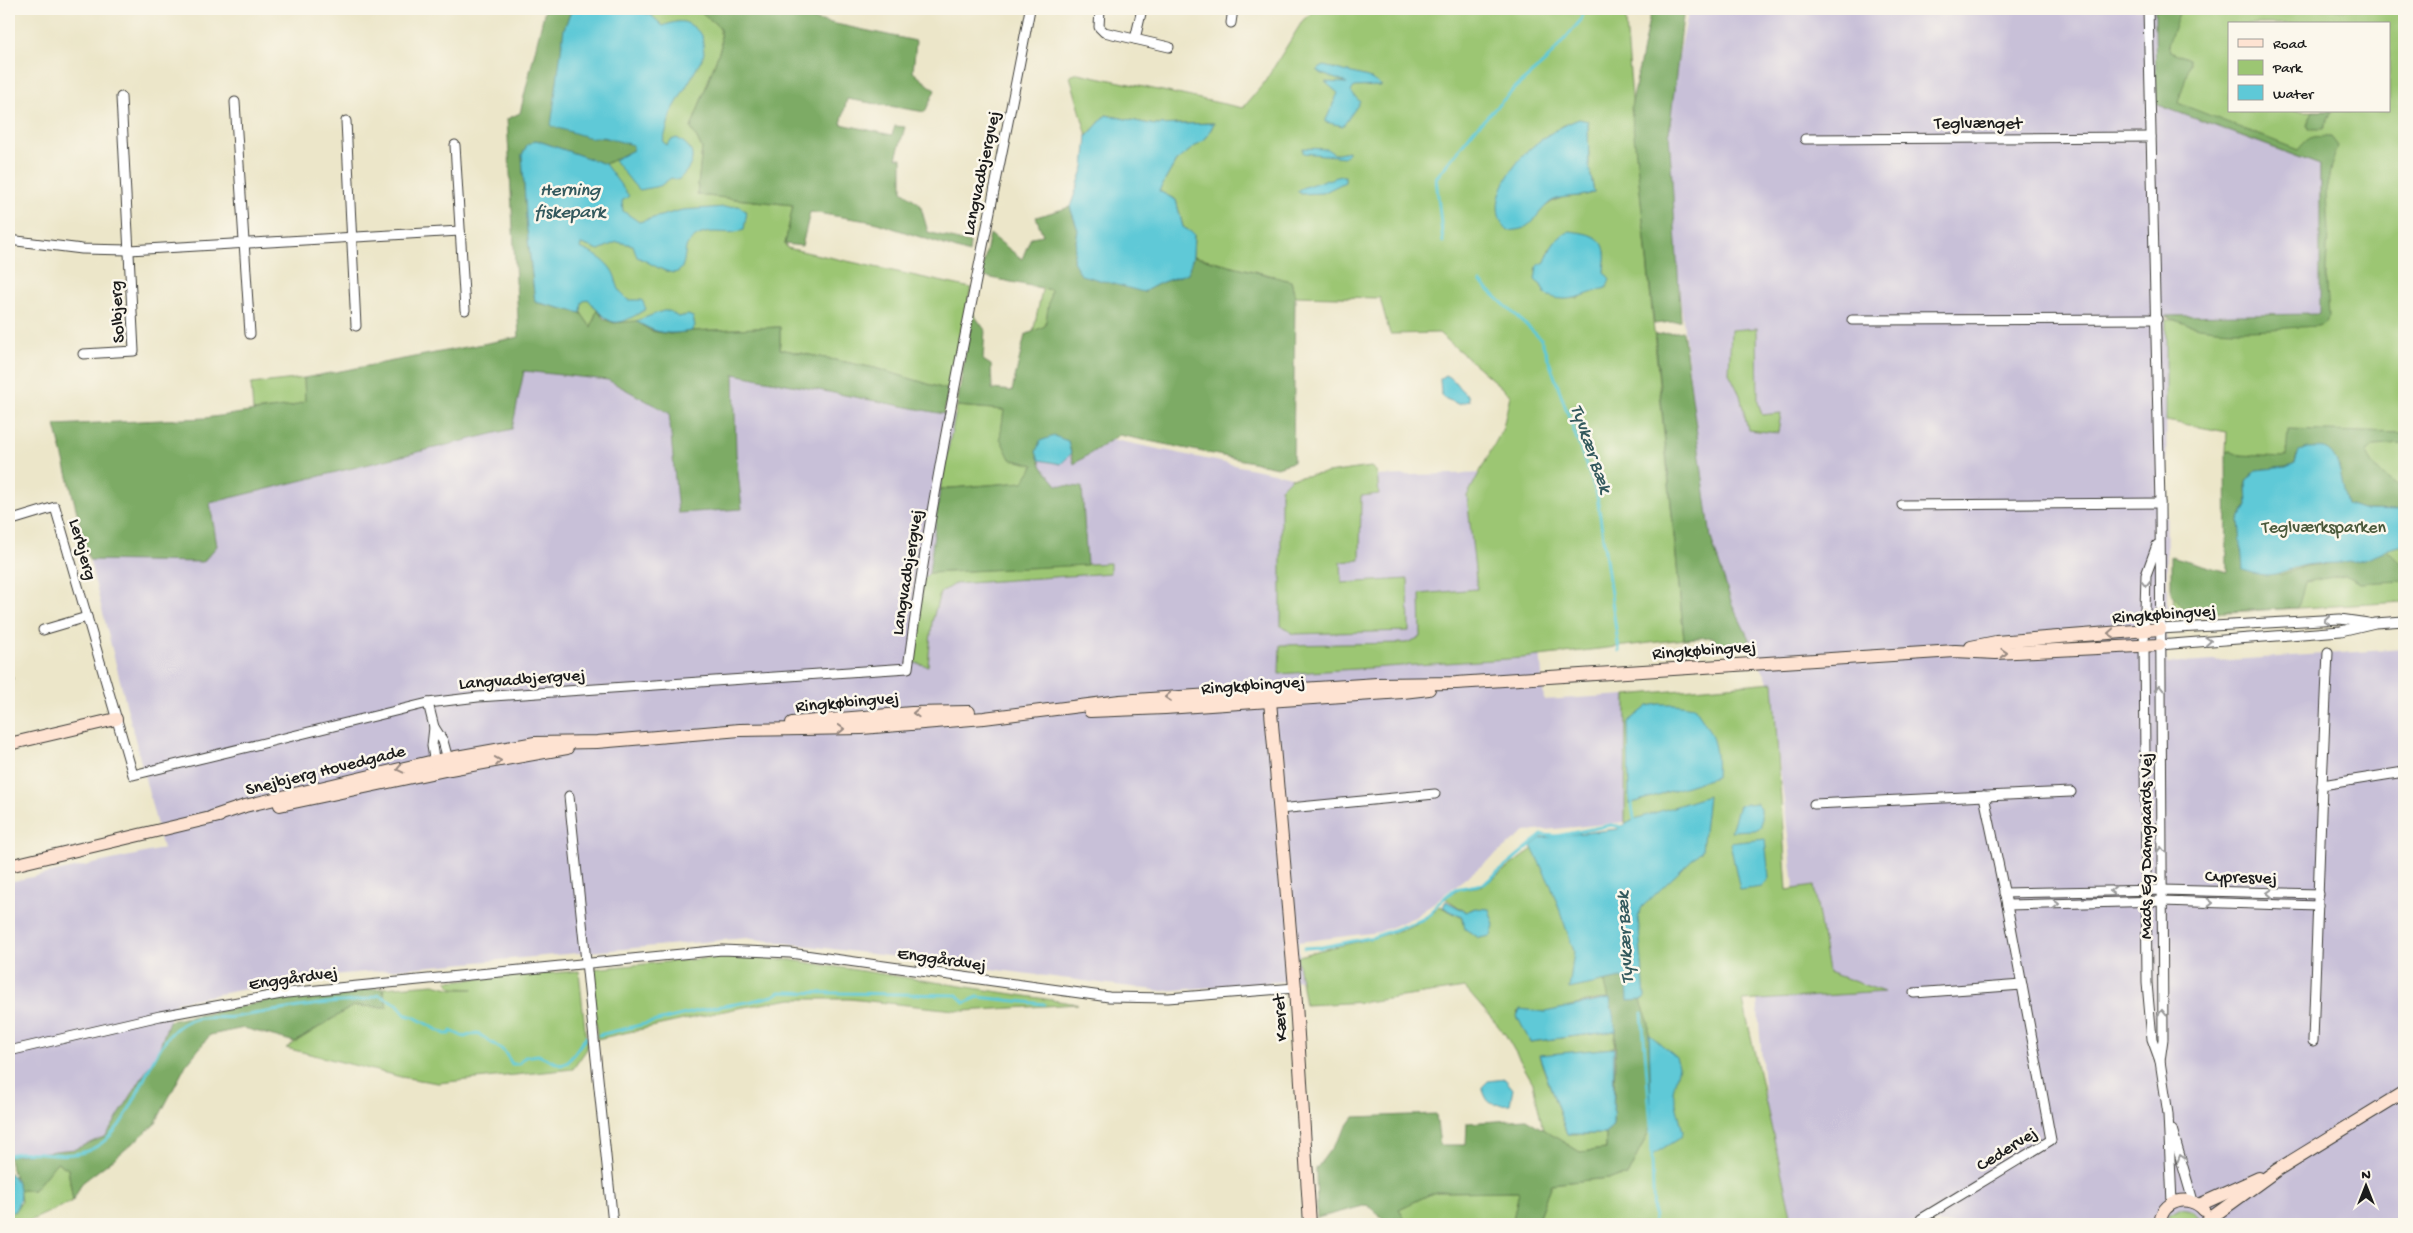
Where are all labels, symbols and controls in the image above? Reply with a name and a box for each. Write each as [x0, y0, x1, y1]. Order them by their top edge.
legend [2228, 22, 2390, 112]
text: Road [2273, 36, 2307, 54]
text: Park [2272, 60, 2303, 78]
text: Water [2273, 86, 2315, 104]
street label: Langvadbjergvej [959, 109, 1006, 238]
street label: Teglvænget [1933, 114, 2023, 135]
water label: Herning fiskepark [535, 180, 607, 225]
street label: Solbjerg [106, 280, 131, 344]
water label: Tyvkær Bæk [1564, 402, 1616, 498]
street label: Langvadbjergvej [888, 508, 929, 637]
street label: Lerbjerg [63, 517, 100, 583]
park label: Teglværksparken [2261, 518, 2387, 539]
one-way arrow [2141, 580, 2151, 588]
street label: Ringkøbingvej [2111, 601, 2217, 630]
one-way arrow [2323, 615, 2331, 626]
one-way arrow [2107, 628, 2115, 639]
one-way arrow [2204, 636, 2212, 647]
street label: Ringkøbingvej [1651, 637, 1757, 666]
one-way arrow [2000, 647, 2008, 658]
street label: Langvadbjergvej [458, 666, 586, 695]
street label: Ringkøbingvej [1200, 672, 1306, 701]
one-way arrow [2154, 684, 2165, 692]
street label: Ringkøbingvej [794, 688, 900, 718]
one-way arrow [1164, 692, 1172, 703]
one-way arrow [911, 708, 919, 719]
one-way arrow [837, 723, 845, 734]
street label: Snejbjerg Hovedgade [244, 741, 408, 801]
street label: Mads Eg Damgaards Vej [2137, 753, 2158, 939]
one-way arrow [494, 756, 502, 766]
one-way arrow [395, 763, 404, 774]
one-way arrow [2156, 846, 2166, 854]
street label: Cypresvej [2204, 867, 2277, 890]
one-way arrow [2109, 886, 2116, 896]
one-way arrow [2266, 888, 2274, 898]
water label: Tyvkær Bæk [1613, 890, 1640, 984]
one-way arrow [2052, 898, 2060, 909]
one-way arrow [2207, 898, 2215, 908]
street label: Enggårdvej [896, 944, 987, 977]
street label: Enggårdvej [248, 963, 339, 996]
street label: Kæret [1269, 992, 1294, 1042]
one-way arrow [2157, 1009, 2168, 1017]
street label: Cedervej [1973, 1123, 2042, 1177]
one-way arrow [2176, 1154, 2186, 1162]
north arrow [2340, 1160, 2390, 1210]
text: N [2361, 1167, 2371, 1184]

